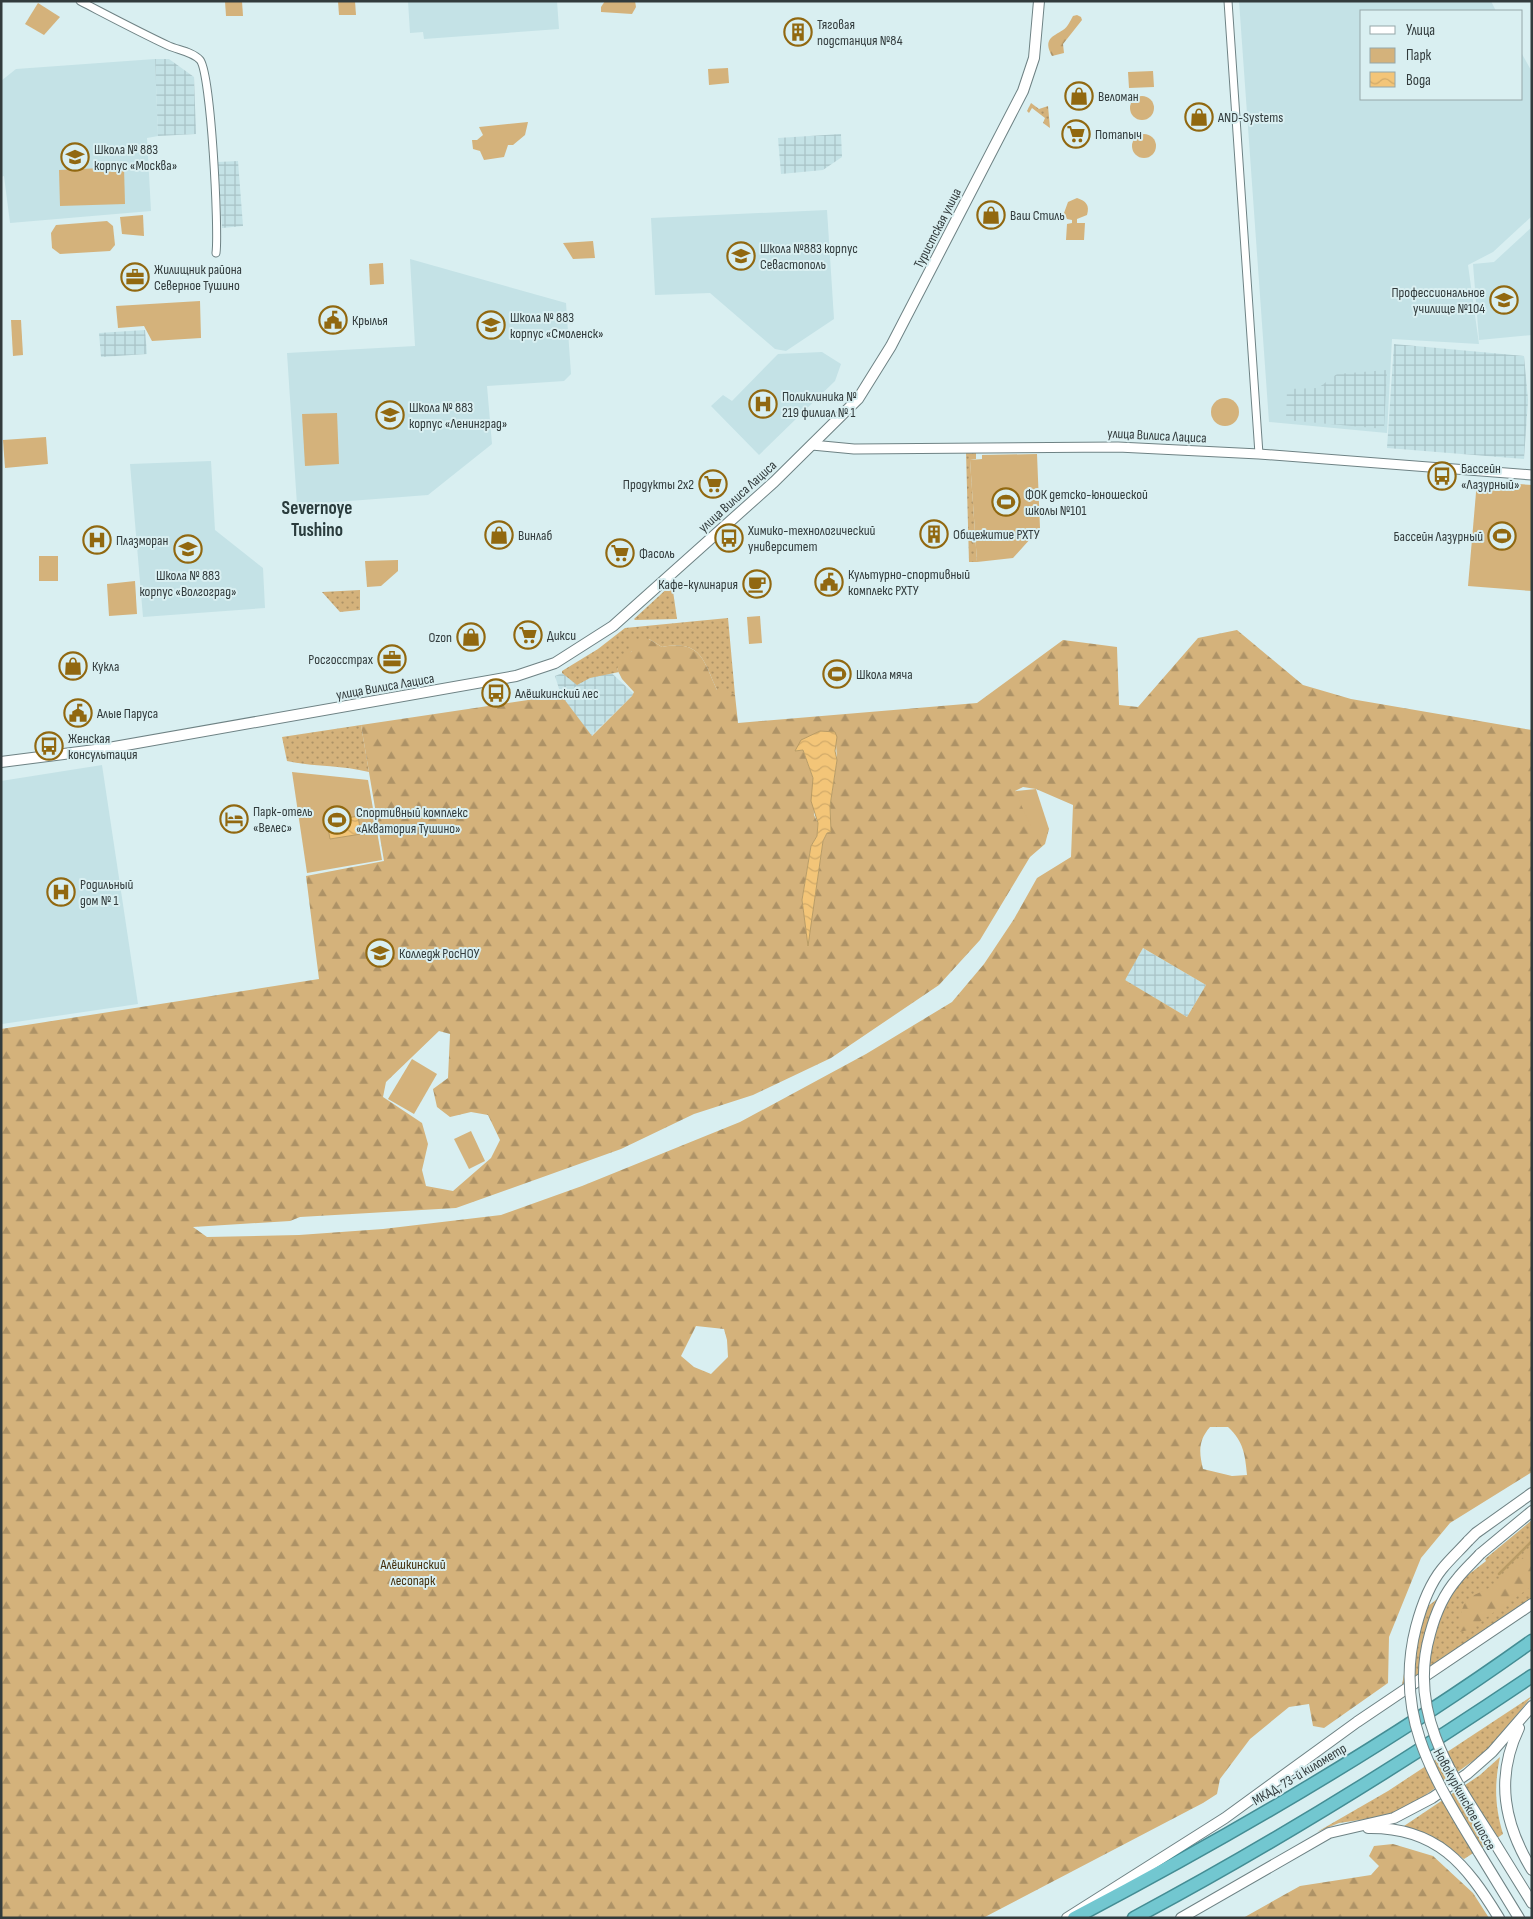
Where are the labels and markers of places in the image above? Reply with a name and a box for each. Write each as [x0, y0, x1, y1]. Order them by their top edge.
place label: Тяговая подстанция №84 [817, 16, 903, 49]
building icon: Тяговая подстанция №84 [783, 17, 813, 47]
shop icon: Веломан [1064, 81, 1094, 111]
place label: Веломан [1098, 88, 1139, 105]
shop icon: AND-Systems [1184, 102, 1214, 132]
place label: AND-Systems [1217, 109, 1283, 126]
supermarket icon: Потапыч [1061, 119, 1091, 149]
place label: Потапыч [1095, 126, 1142, 143]
place label: Школа № 883 корпус «Москва» [94, 141, 177, 174]
school or university icon: Школа № 883 корпус «Москва» [60, 142, 90, 172]
shop icon: Ваш Стиль [976, 200, 1006, 230]
place label: Ваш Стиль [1010, 207, 1065, 224]
place label: Школа №883 корпус Севастополь [760, 240, 858, 273]
school or university icon: Школа №883 корпус Севастополь [726, 241, 756, 271]
place label: Жилищник района Северное Тушино [154, 261, 242, 294]
office icon: Жилищник района Северное Тушино [120, 262, 150, 292]
place label: Профессиональное училище №104 [1391, 284, 1485, 317]
school or university icon: Профессиональное училище №104 [1489, 285, 1519, 315]
public building icon: Крылья [318, 305, 348, 335]
place label: Школа № 883 корпус «Смоленск» [510, 309, 604, 342]
school or university icon: Школа № 883 корпус «Смоленск» [476, 310, 506, 340]
place label: Крылья [352, 312, 388, 329]
place label: Поликлиника № 219 филиал № 1 [782, 388, 857, 421]
hospital icon: Поликлиника № 219 филиал № 1 [748, 389, 778, 419]
place label: Школа № 883 корпус «Ленинград» [409, 399, 507, 432]
school or university icon: Школа № 883 корпус «Ленинград» [375, 400, 405, 430]
place label: Бассейн «Лазурный» [1461, 460, 1520, 493]
bus stop icon: Бассейн «Лазурный» [1427, 461, 1457, 491]
supermarket icon: Продукты 2x2 [698, 469, 728, 499]
place label: Продукты 2x2 [623, 476, 694, 493]
place label: ФОК детско-юношеской школы №101 [1025, 486, 1148, 519]
sports icon: ФОК детско-юношеской школы №101 [991, 487, 1021, 517]
building icon: Общежитие РХТУ [919, 519, 949, 549]
shop icon: Винлаб [484, 520, 514, 550]
sports icon: Бассейн Лазурный [1487, 521, 1517, 551]
place label: Химико-технологический университет [747, 522, 876, 555]
bus stop icon: Химико-технологический университет [714, 523, 744, 553]
hospital icon: Плазморан [82, 525, 112, 555]
place label: Общежитие РХТУ [953, 526, 1040, 543]
place label: Винлаб [518, 527, 552, 544]
place label: Бассейн Лазурный [1393, 528, 1483, 545]
place label: Плазморан [116, 532, 168, 549]
school or university icon: Школа № 883 корпус «Волгоград» [173, 534, 203, 564]
supermarket icon: Фасоль [605, 538, 635, 568]
place label: Фасоль [639, 545, 675, 562]
place label: Культурно-спортивный комплекс РХТУ [848, 566, 970, 599]
place label: Школа № 883 корпус «Волгоград» [139, 567, 237, 600]
public building icon: Культурно-спортивный комплекс РХТУ [814, 567, 844, 597]
cafe icon: Кафе-кулинария [742, 569, 772, 599]
place label: Кафе-кулинария [658, 576, 738, 593]
supermarket icon: Дикси [513, 620, 543, 650]
shop icon: Ozon [456, 622, 486, 652]
place label: Дикси [547, 627, 576, 644]
place label: Ozon [428, 629, 452, 646]
office icon: Росгосстрах [377, 644, 407, 674]
shop icon: Кукла [58, 651, 88, 681]
place label: Росгосстрах [308, 651, 374, 668]
place label: Кукла [92, 658, 119, 675]
sports icon: Школа мяча [822, 659, 852, 689]
place label: Школа мяча [856, 666, 913, 683]
bus stop icon: Алёшкинский лес [481, 678, 511, 708]
place label: Алёшкинский лес [514, 685, 599, 702]
public building icon: Алые Паруса [63, 698, 93, 728]
place label: Алые Паруса [96, 705, 158, 722]
place label: Женская консультация [68, 730, 138, 763]
bus stop icon: Женская консультация [34, 731, 64, 761]
place label: Парк-отель «Велес» [253, 803, 313, 836]
hotel icon: Парк-отель «Велес» [219, 804, 249, 834]
place label: Спортивный комплекс «Акватория Тушино» [356, 804, 468, 837]
sports icon: Спортивный комплекс «Акватория Тушино» [322, 805, 352, 835]
place label: Родильный дом № 1 [80, 876, 134, 909]
hospital icon: Родильный дом № 1 [46, 877, 76, 907]
school or university icon: Колледж РосНОУ [365, 938, 395, 968]
place label: Колледж РосНОУ [399, 945, 479, 962]

